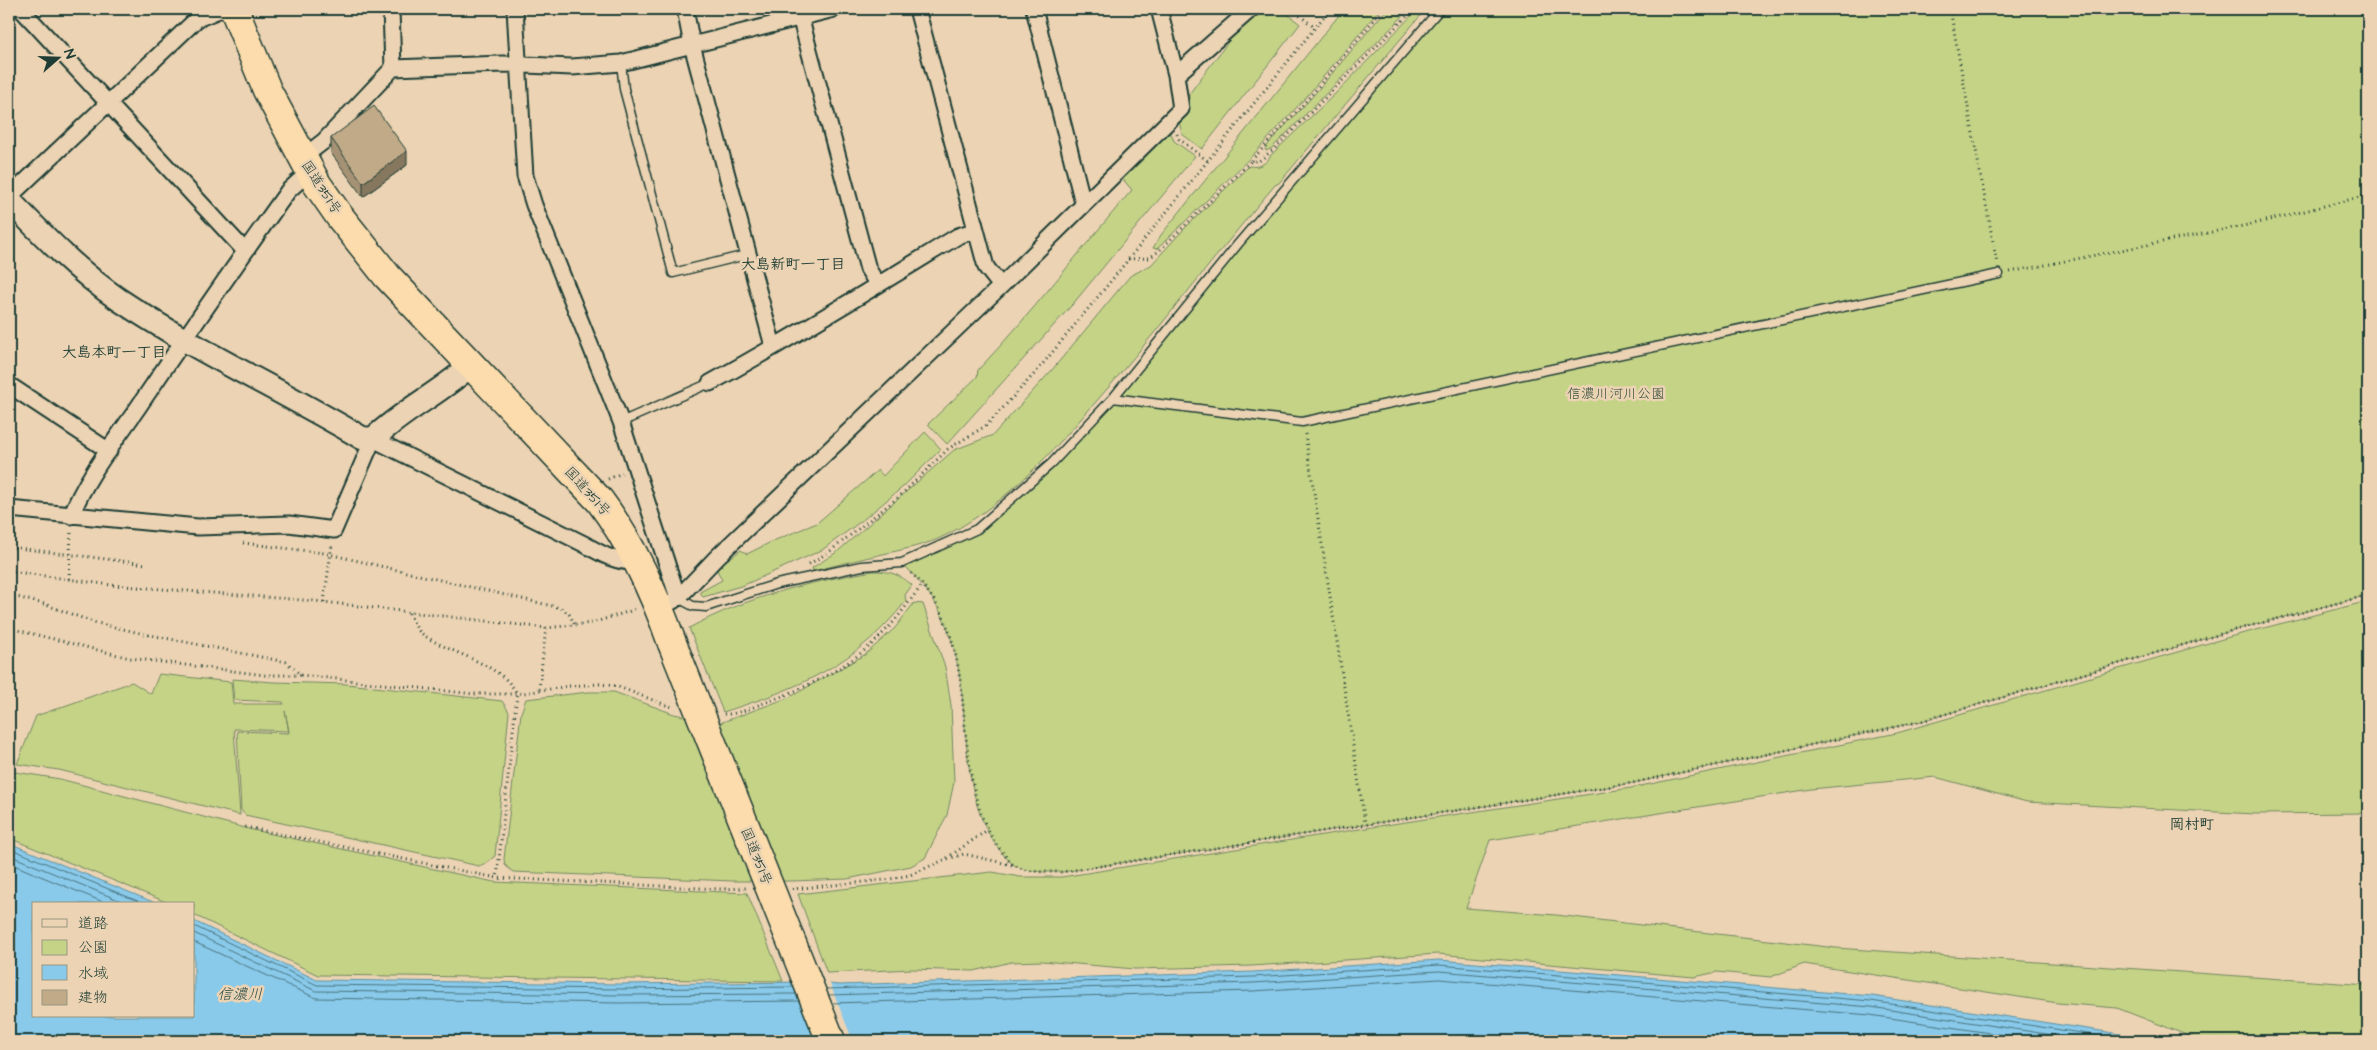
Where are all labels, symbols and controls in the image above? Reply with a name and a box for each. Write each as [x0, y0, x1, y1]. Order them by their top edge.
north arrow [32, 32, 82, 82]
text: N [58, 46, 80, 62]
street label: 国道351号 [296, 157, 346, 218]
district label: 大島新町一丁目 [740, 254, 846, 275]
district label: 大島本町一丁目 [61, 342, 167, 363]
park label: 信濃川河川公園 [1567, 384, 1665, 404]
street label: 国道351号 [559, 462, 615, 521]
district label: 岡村町 [2169, 814, 2215, 835]
street label: 国道351号 [735, 824, 777, 888]
legend [32, 902, 195, 1018]
text: 道路 [78, 913, 108, 934]
text: 公園 [78, 937, 108, 958]
text: 水域 [78, 963, 108, 984]
water label: 信濃川 [217, 984, 263, 1005]
text: 建物 [78, 987, 108, 1008]

